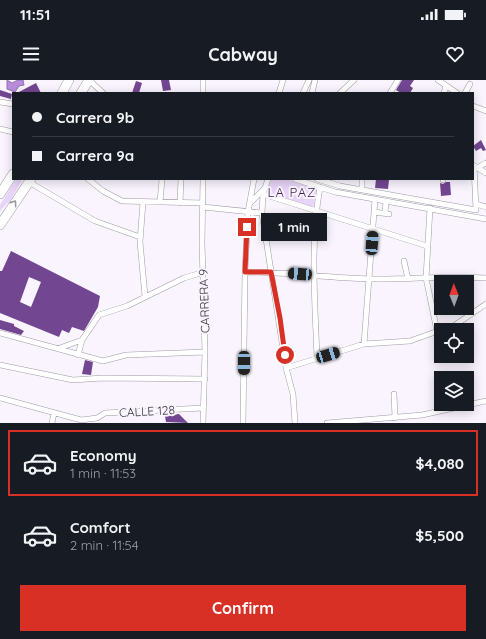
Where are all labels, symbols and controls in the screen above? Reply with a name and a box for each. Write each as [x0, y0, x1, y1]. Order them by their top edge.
text: 11:51 [20, 5, 50, 24]
icon: menu [20, 43, 42, 65]
text: Cabway [208, 43, 278, 66]
icon: heart [444, 43, 466, 65]
text: Carrera 9b [56, 108, 134, 127]
text: Carrera 9a [56, 146, 134, 165]
district label: LA PAZ [268, 184, 316, 200]
one-way arrow [9, 201, 16, 208]
callout: 1 min [261, 213, 327, 241]
route end [238, 218, 256, 236]
text: 1 min [278, 219, 310, 235]
car [365, 231, 379, 255]
car [288, 267, 312, 281]
street label: CARRERA 9 [195, 268, 213, 333]
north arrow [434, 275, 474, 315]
map controls [434, 275, 474, 411]
button: locate [434, 323, 474, 363]
route start [276, 346, 294, 364]
car [315, 346, 341, 364]
car [238, 351, 250, 375]
button: layers [434, 371, 474, 411]
street label: CALLE 128 [119, 402, 175, 420]
icon: car [22, 445, 58, 481]
text: Economy [70, 446, 137, 465]
text: $4,080 [415, 454, 464, 473]
text: 1 min · 11:53 [70, 465, 136, 481]
icon: car [22, 517, 58, 553]
text: Comfort [70, 518, 131, 537]
text: $5,500 [415, 526, 464, 545]
text: 2 min · 11:54 [70, 537, 139, 553]
button: Confirm [20, 585, 466, 631]

